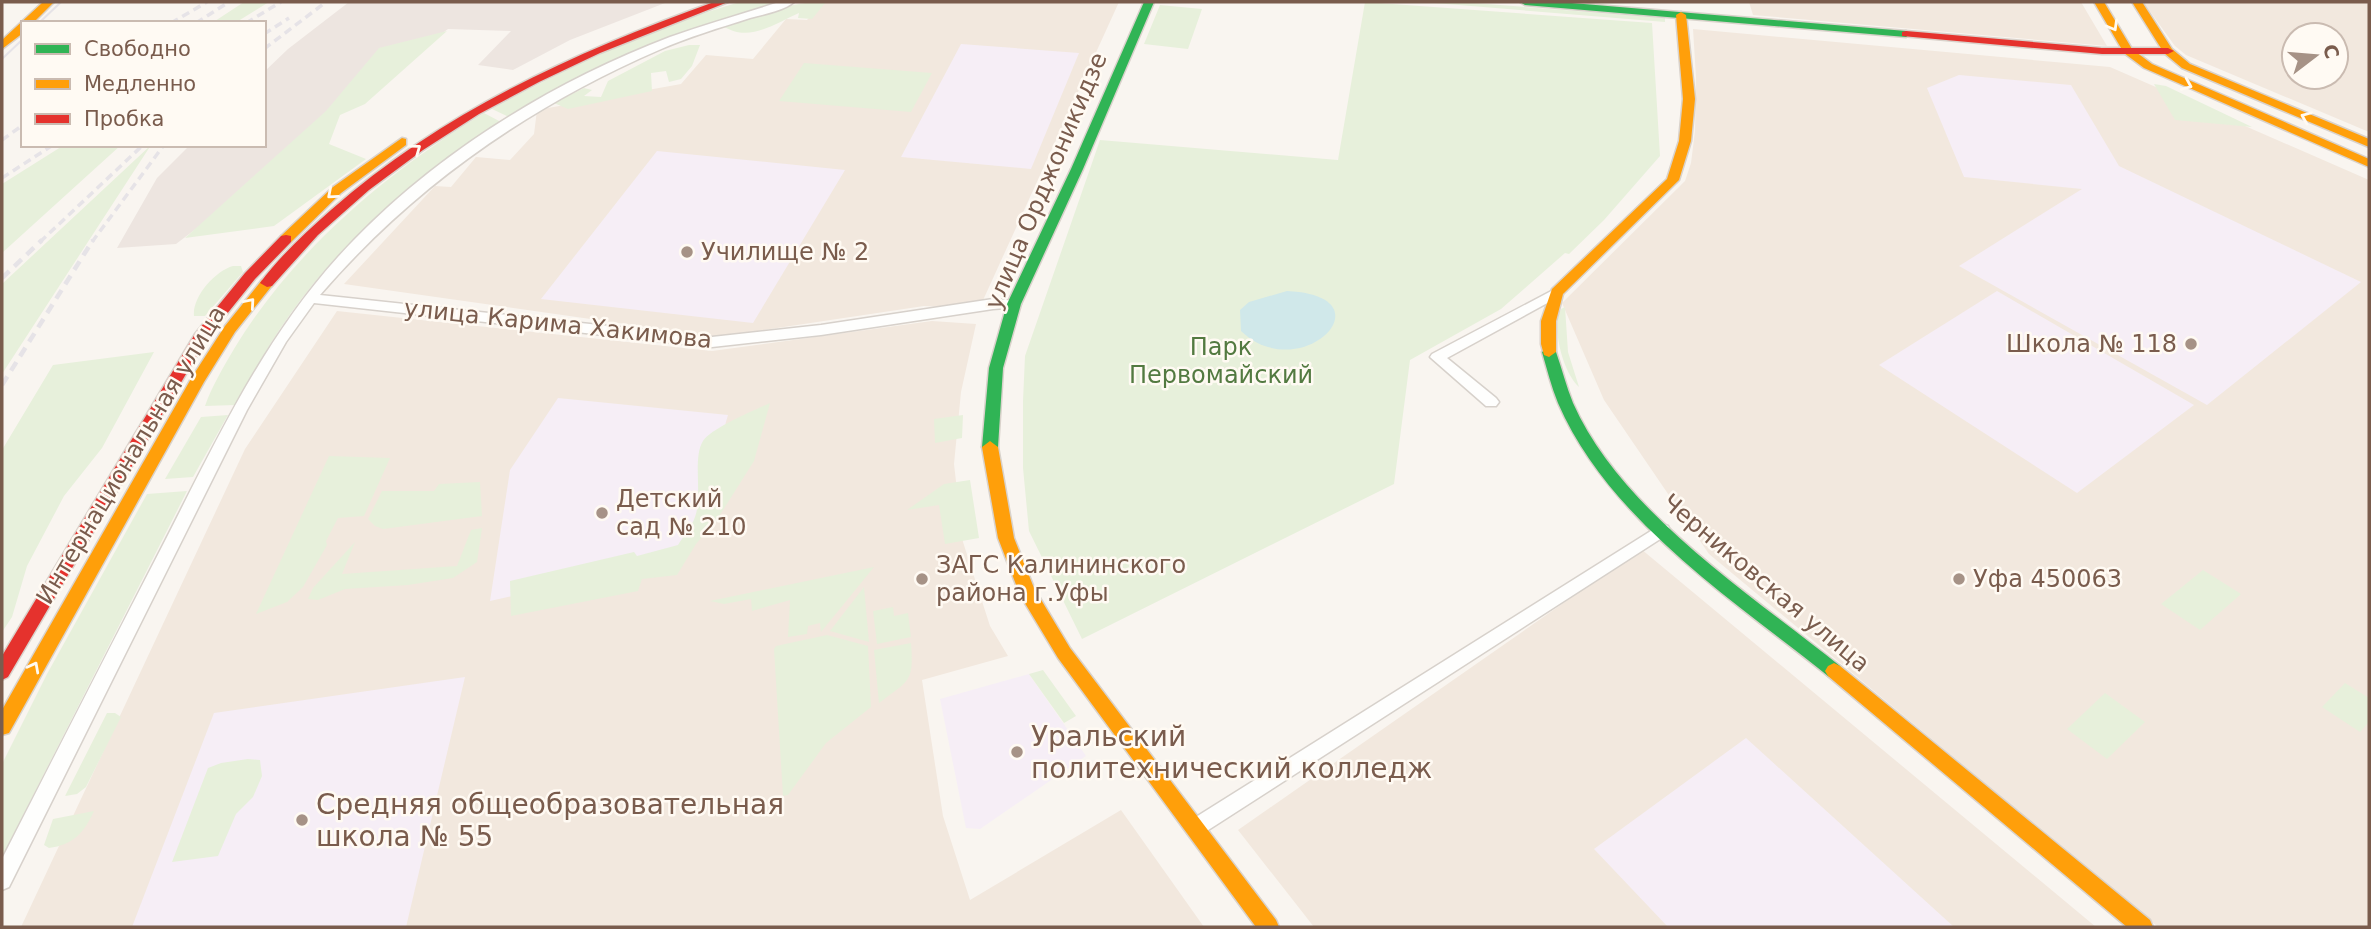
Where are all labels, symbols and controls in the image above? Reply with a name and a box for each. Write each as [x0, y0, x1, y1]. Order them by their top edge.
one-way arrow [2105, 19, 2118, 32]
legend [21, 21, 266, 147]
north arrow [2280, 21, 2350, 91]
text: Свободно [84, 37, 191, 61]
text: С [2319, 42, 2344, 61]
street label: улица Орджоникидзе [979, 48, 1113, 314]
text: Медленно [84, 72, 196, 96]
one-way arrow [2180, 77, 2192, 91]
text: Пробка [84, 107, 164, 131]
one-way arrow [2301, 111, 2313, 125]
one-way arrow [408, 144, 421, 157]
one-way arrow [327, 186, 340, 199]
place label: Училище № 2 [701, 238, 869, 266]
marker: Училище № 2 [679, 244, 695, 260]
street label: улица Карима Хакимова [403, 294, 713, 354]
one-way arrow [242, 298, 254, 311]
street label: Интернациональная улица [31, 301, 231, 609]
place label: Школа № 118 [2006, 330, 2177, 358]
park label: Парк Первомайский [1129, 333, 1313, 389]
marker: Школа № 118 [2183, 336, 2199, 352]
place label: Детский сад № 210 [616, 485, 747, 541]
street label: Черниковская улица [1657, 488, 1875, 678]
marker: Детский сад № 210 [594, 505, 610, 521]
place label: ЗАГС Калининского района г.Уфы [936, 551, 1186, 607]
place label: Уфа 450063 [1973, 565, 2122, 593]
marker: ЗАГС Калининского района г.Уфы [914, 571, 930, 587]
marker: Уфа 450063 [1951, 571, 1967, 587]
one-way arrow [26, 662, 39, 674]
place label: Уральский политехнический колледж [1031, 720, 1432, 785]
marker: Уральский политехнический колледж [1009, 744, 1025, 760]
place label: Средняя общеобразовательная школа № 55 [316, 788, 784, 853]
marker: Средняя общеобразовательная школа № 55 [294, 812, 310, 828]

